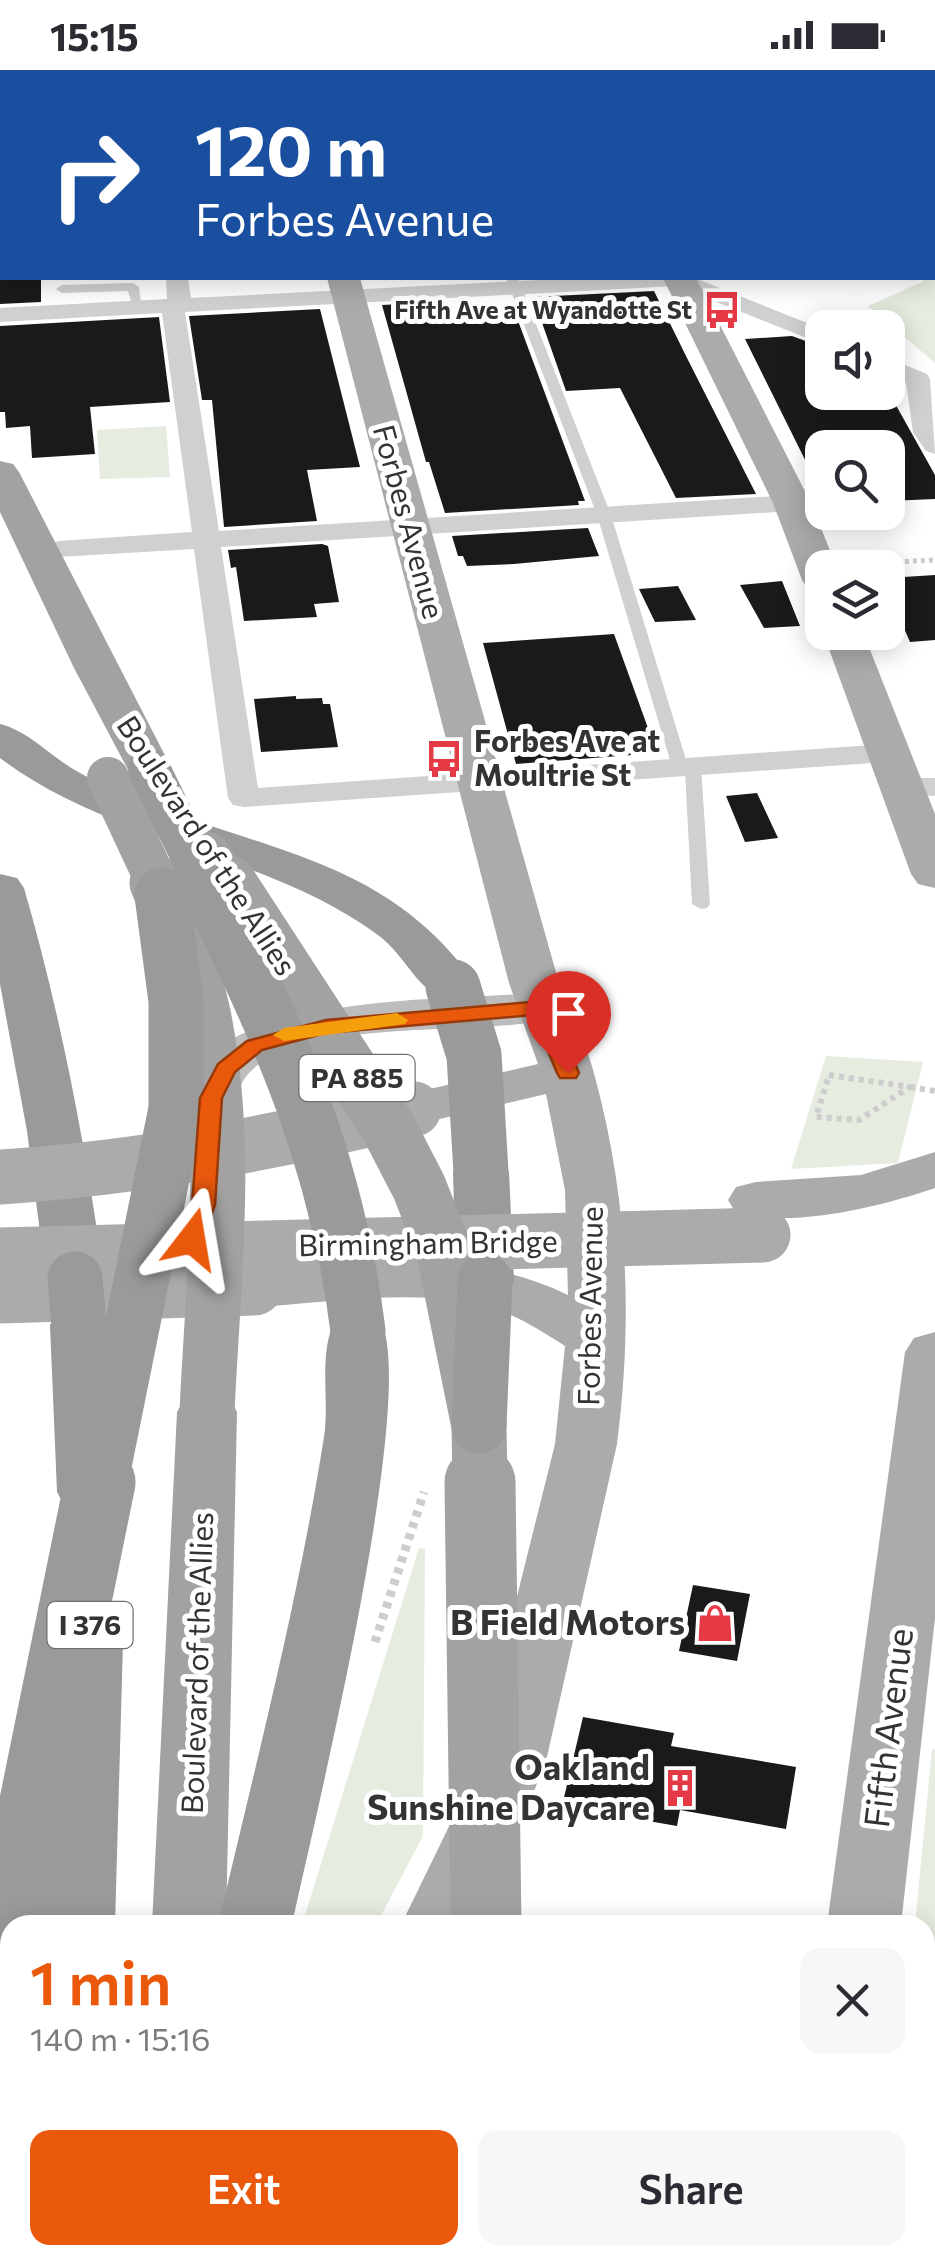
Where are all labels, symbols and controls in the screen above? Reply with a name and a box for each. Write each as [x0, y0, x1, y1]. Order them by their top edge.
text: 15:15 [50, 12, 139, 59]
text: 120 m [195, 105, 387, 190]
icon: right [30, 110, 160, 240]
text: Forbes Avenue [195, 190, 494, 245]
bus stop icon: Fifth Ave at Wyandotte St [701, 289, 743, 331]
place label: Fifth Ave at Wyandotte St [394, 294, 692, 324]
map controls [805, 310, 905, 650]
button: sound [805, 310, 905, 410]
street label: Forbes Avenue [367, 420, 454, 622]
button: search [805, 430, 905, 530]
button: layers [805, 550, 905, 650]
street label: Boulevard of the Allies [110, 708, 306, 981]
place label: Forbes Ave at Moultrie St [474, 721, 660, 792]
bus stop icon: Forbes Ave at Moultrie St [423, 738, 465, 780]
pin [526, 971, 611, 1074]
icon: arrive [541, 986, 596, 1041]
road number: PA 885 [300, 1055, 414, 1101]
position arrow [140, 1187, 244, 1291]
street label: Forbes Avenue [568, 1206, 609, 1406]
street label: Birmingham Bridge [298, 1221, 558, 1262]
street label: Boulevard of the Allies [172, 1511, 219, 1814]
place label: B Field Motors [450, 1599, 685, 1642]
road number: I 376 [48, 1602, 132, 1648]
shop icon: B Field Motors [694, 1602, 736, 1644]
street label: Fifth Avenue [853, 1625, 920, 1830]
place label: Oakland Sunshine Daycare [367, 1744, 650, 1827]
building icon: Oakland Sunshine Daycare [659, 1767, 701, 1809]
text: 1 min [30, 1944, 171, 2017]
button: close [800, 1948, 905, 2053]
text: 140 m · 15:16 [30, 2018, 210, 2058]
button: Exit [30, 2130, 458, 2245]
button: Share [478, 2130, 905, 2245]

